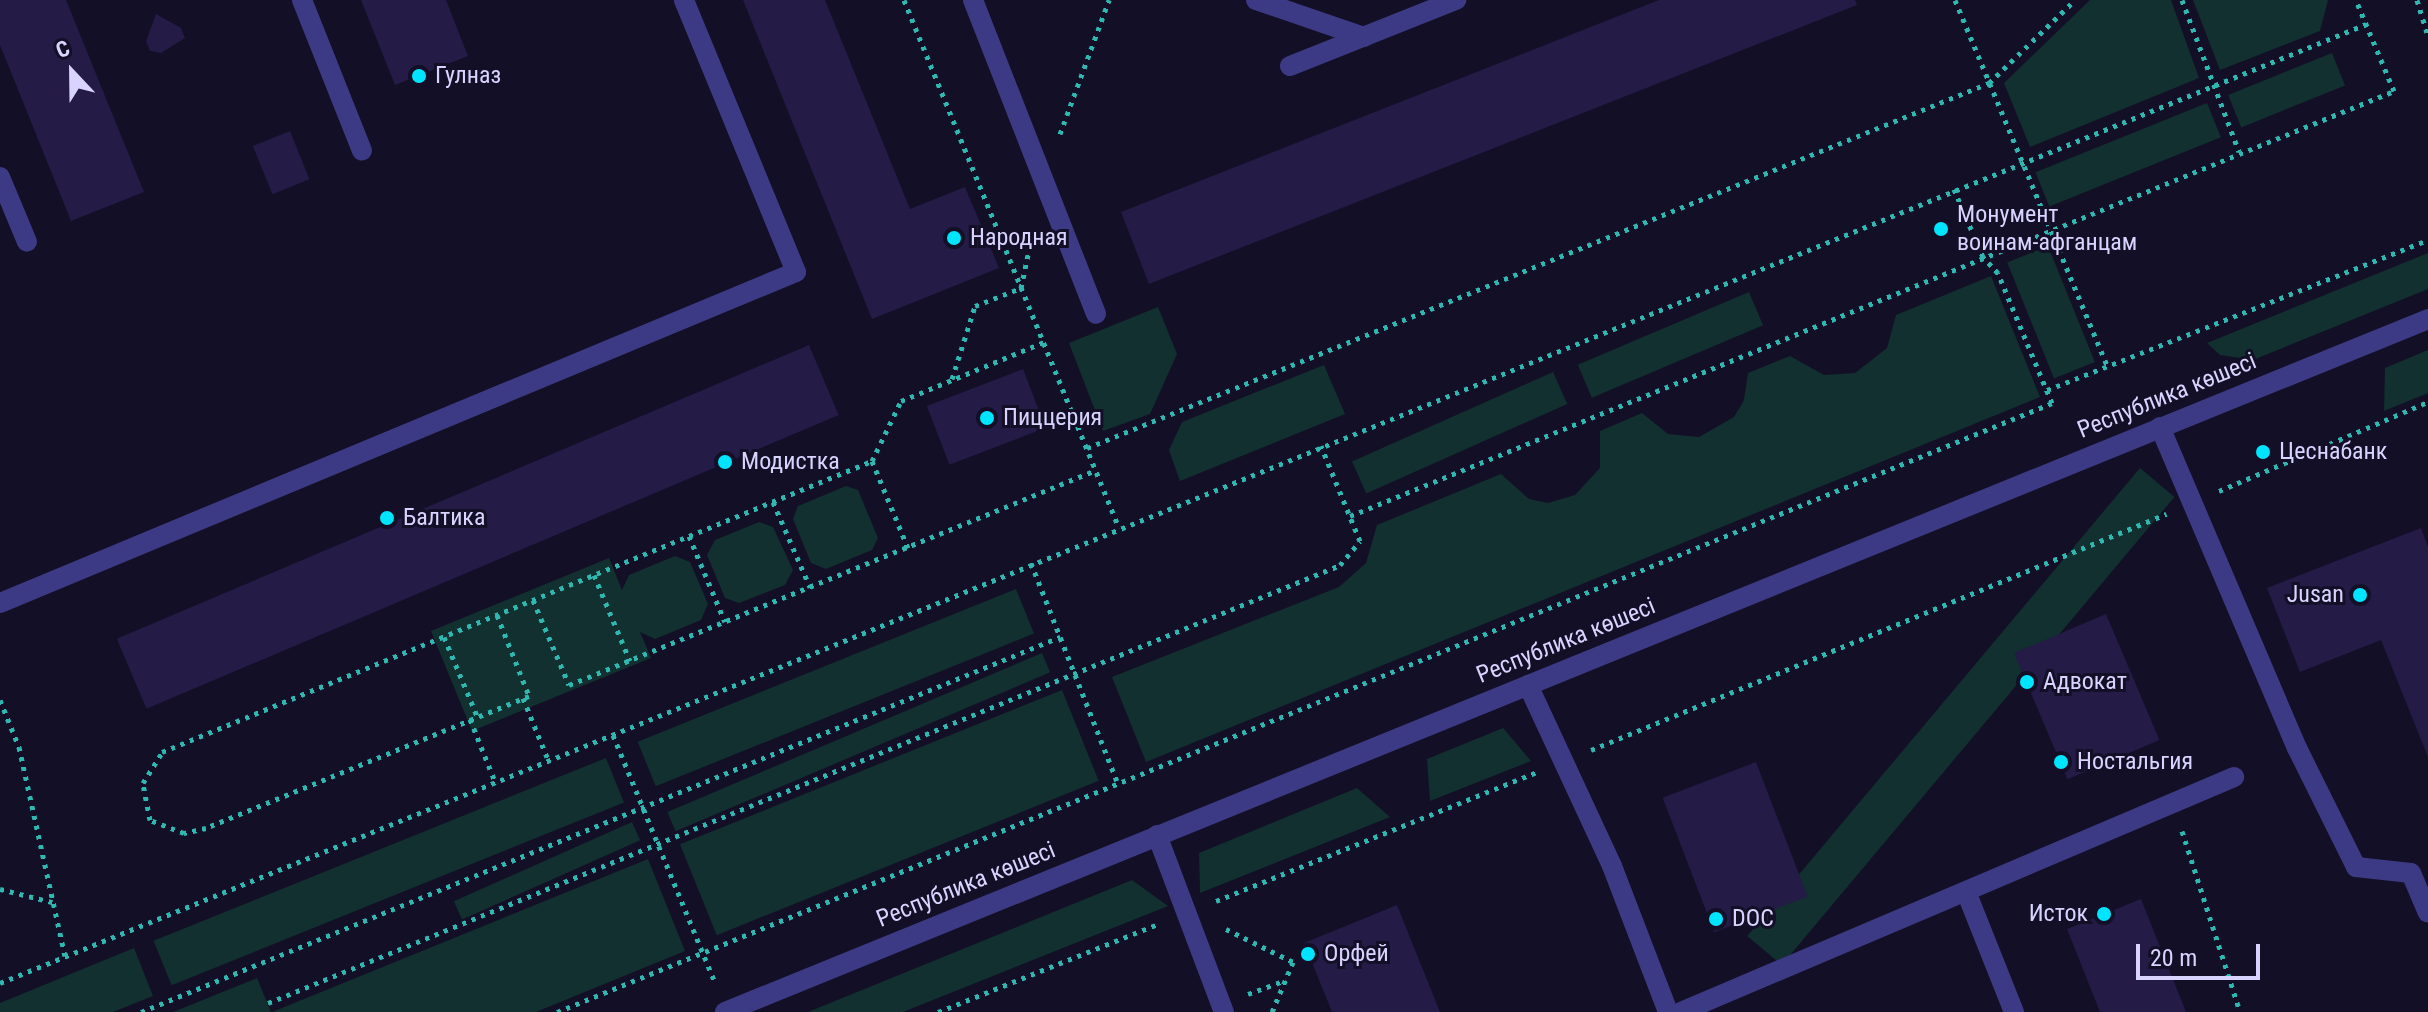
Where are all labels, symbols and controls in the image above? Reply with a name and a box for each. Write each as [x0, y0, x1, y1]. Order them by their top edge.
north arrow [32, 32, 112, 112]
text: С [52, 35, 73, 63]
place label: Гулназ [435, 62, 501, 90]
marker: Гулназ [410, 67, 428, 85]
place label: Монумент воинам-афганцам [1957, 201, 2137, 257]
marker: Монумент воинам-афганцам [1932, 220, 1950, 238]
place label: Народная [970, 224, 1068, 252]
marker: Народная [945, 229, 963, 247]
street label: Республика көшесі [2073, 347, 2261, 445]
place label: Пиццерия [1003, 404, 1102, 432]
marker: Пиццерия [978, 409, 996, 427]
place label: Цеснабанк [2279, 438, 2387, 466]
marker: Цеснабанк [2254, 443, 2272, 461]
place label: Модистка [741, 448, 840, 476]
marker: Модистка [716, 453, 734, 471]
place label: Балтика [403, 504, 485, 532]
marker: Балтика [378, 509, 396, 527]
place label: Jusan [2287, 581, 2344, 609]
marker: Jusan [2351, 586, 2369, 604]
street label: Республика көшесі [1472, 592, 1660, 690]
place label: Адвокат [2043, 668, 2127, 696]
marker: Адвокат [2018, 673, 2036, 691]
place label: Ностальгия [2077, 748, 2193, 776]
marker: Ностальгия [2052, 753, 2070, 771]
street label: Республика көшесі [872, 836, 1060, 934]
place label: Исток [2029, 900, 2088, 928]
place label: DOC [1732, 905, 1774, 933]
marker: Исток [2095, 905, 2113, 923]
marker: DOC [1707, 910, 1725, 928]
scale bar [2140, 928, 2264, 978]
place label: Орфей [1324, 940, 1389, 968]
text: 20 m [2150, 944, 2197, 972]
marker: Орфей [1299, 945, 1317, 963]

